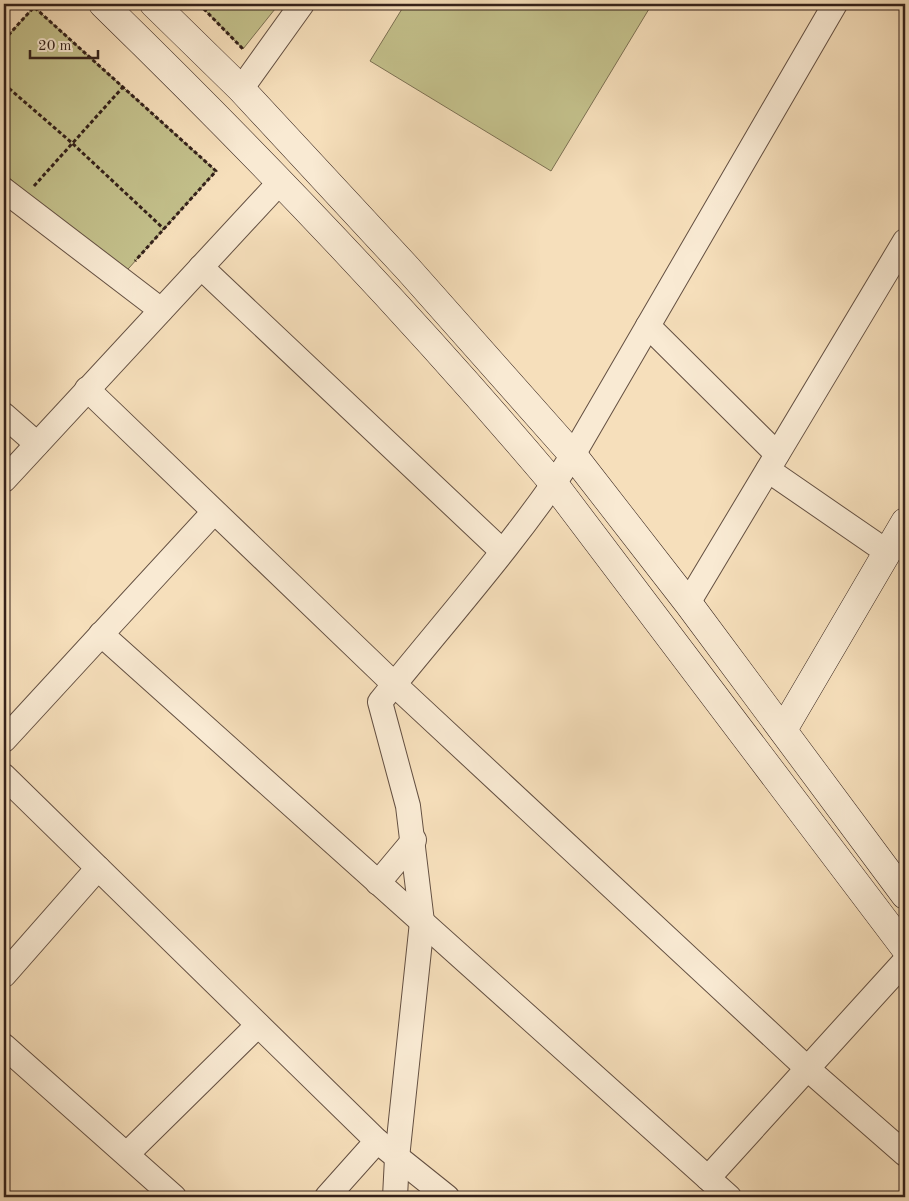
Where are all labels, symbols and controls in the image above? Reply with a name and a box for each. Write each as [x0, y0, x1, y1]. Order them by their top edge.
scale bar [30, 28, 98, 60]
text: 20 m [38, 39, 72, 54]

